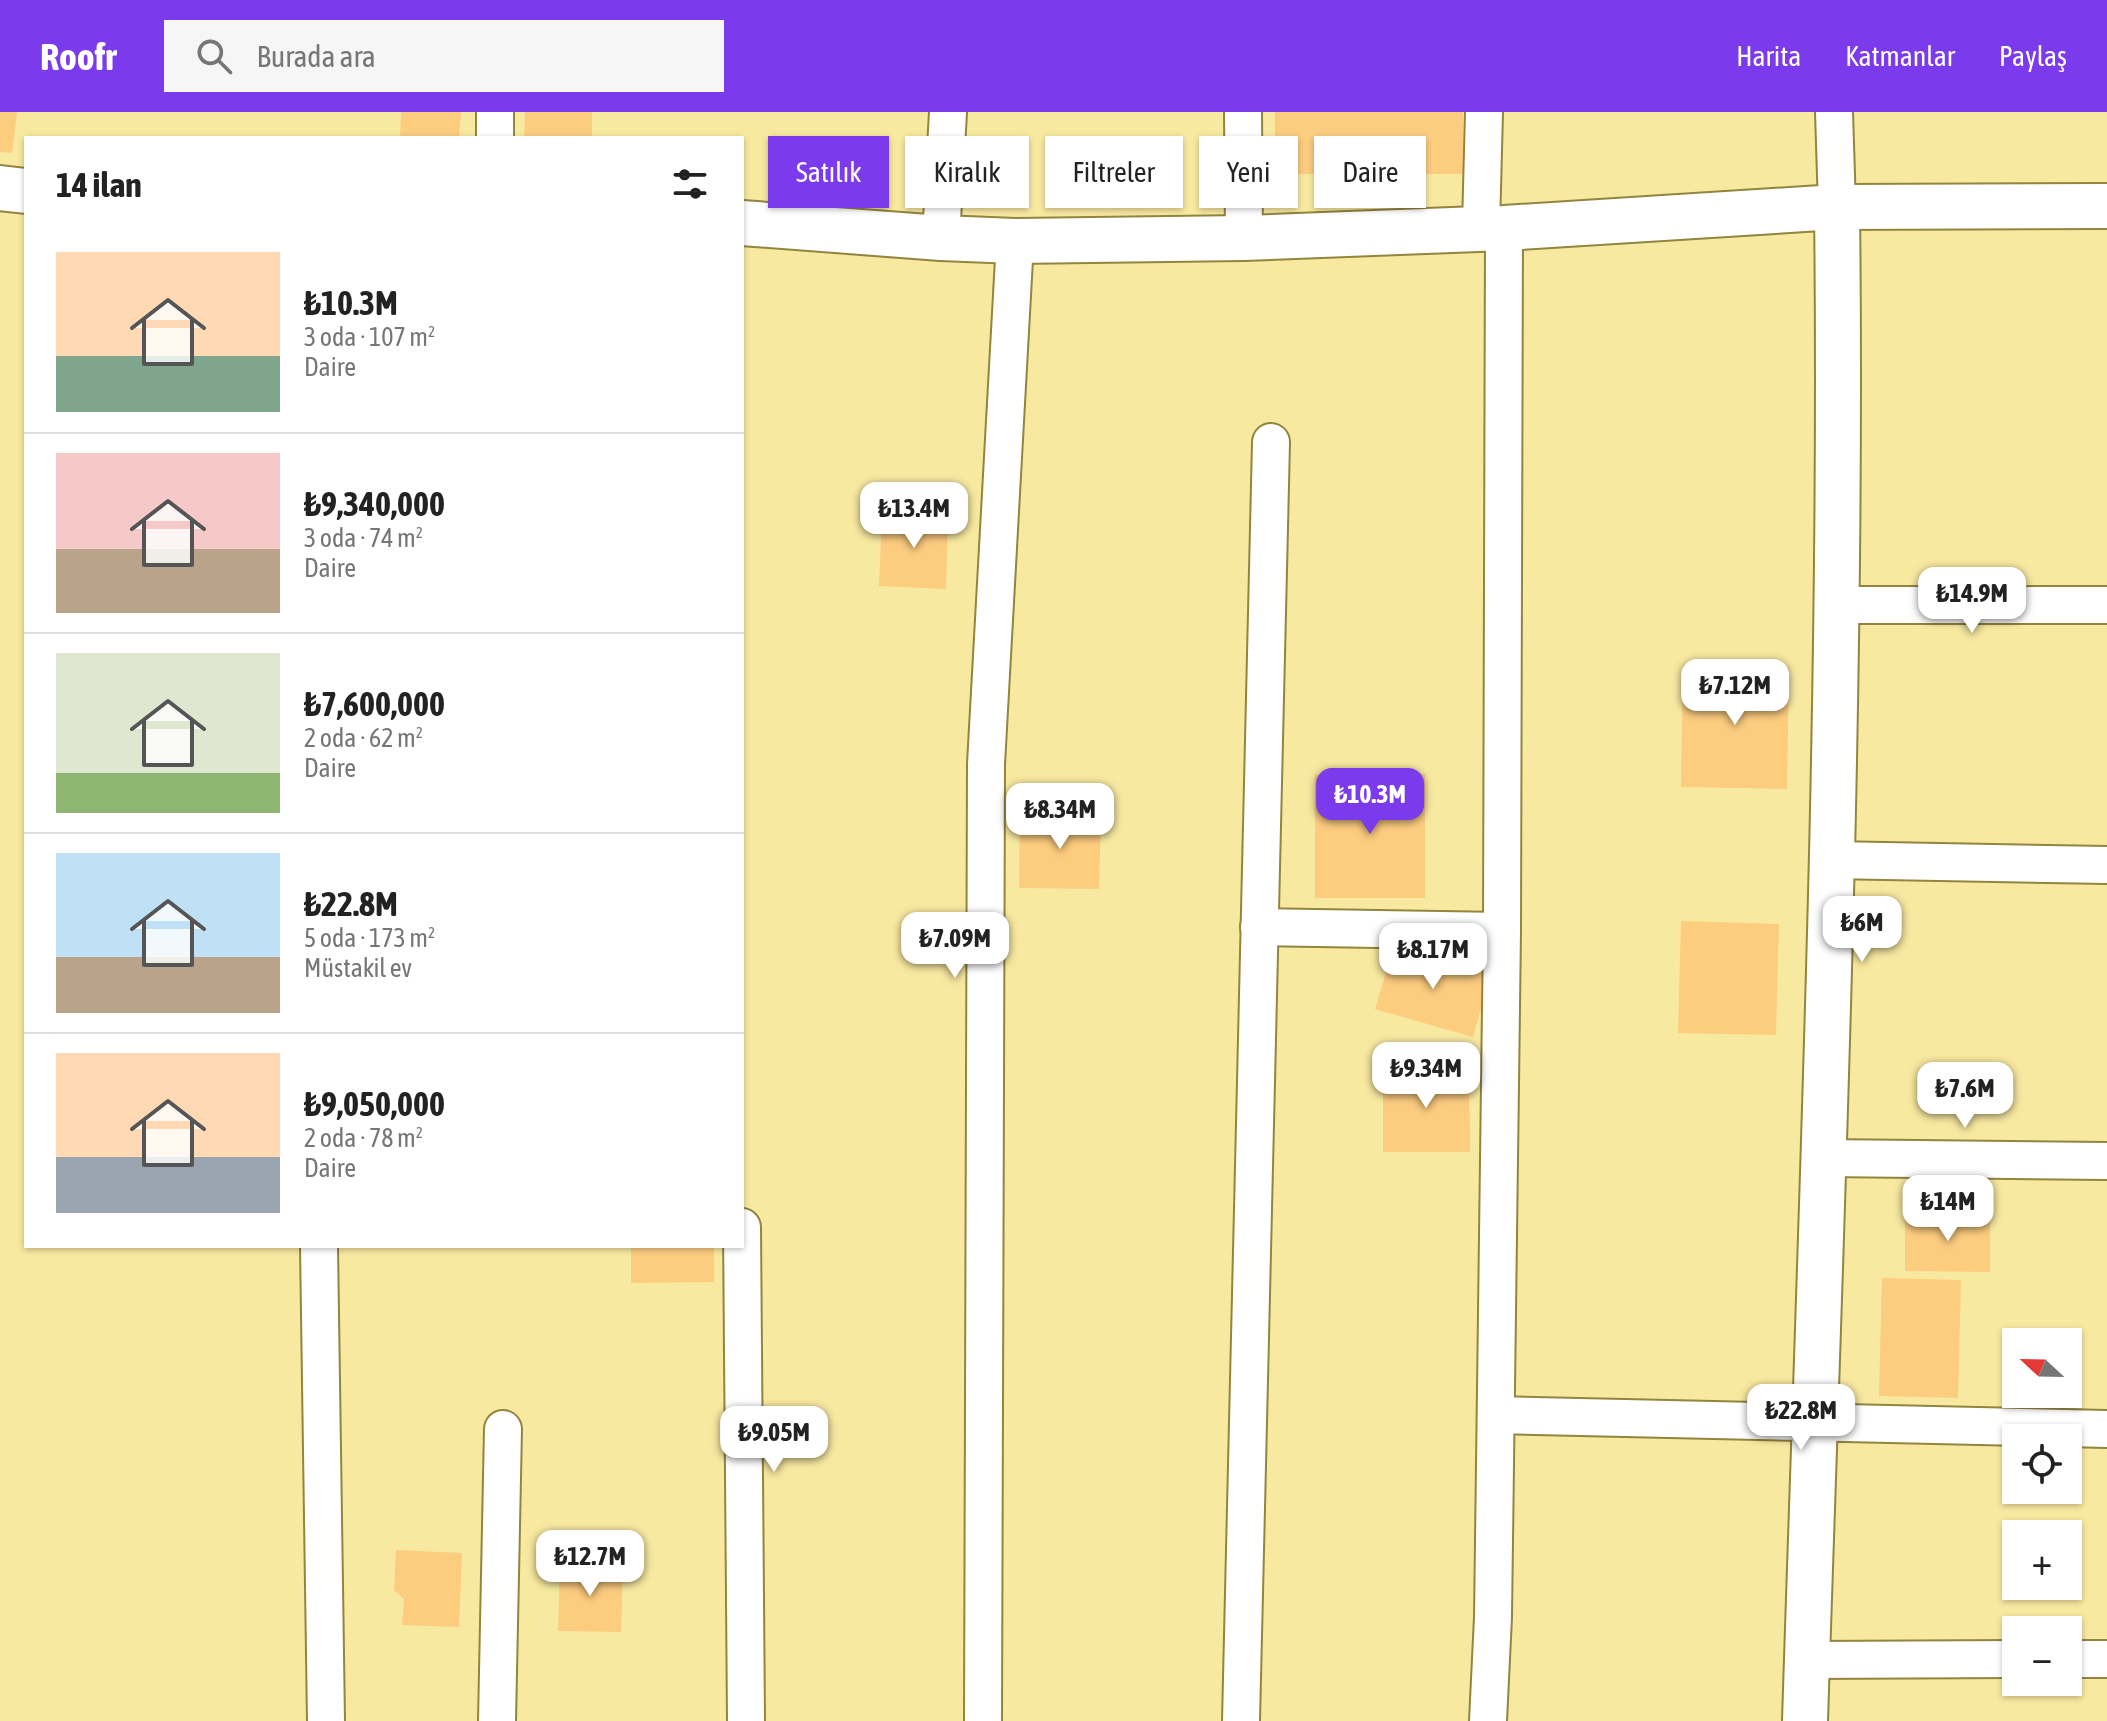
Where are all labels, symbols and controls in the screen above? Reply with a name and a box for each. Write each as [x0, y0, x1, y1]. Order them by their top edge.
search box [164, 20, 724, 92]
icon: search [192, 34, 236, 78]
text: Roofr [40, 35, 116, 78]
text: Burada ara [256, 39, 376, 73]
text: Harita [1736, 40, 1801, 72]
text: Katmanlar [1845, 40, 1955, 72]
text: Paylaş [1999, 40, 2067, 72]
chip: Satılık [768, 136, 889, 208]
chip: Kiralık [905, 136, 1029, 208]
chip: Filtreler [1045, 136, 1183, 208]
chip: Yeni [1199, 136, 1298, 208]
chip: Daire [1314, 136, 1426, 208]
icon: filters [668, 162, 712, 206]
text: 14 ilan [56, 165, 142, 204]
text: ₺10.3M [304, 283, 398, 322]
icon: home [120, 284, 216, 380]
text: 3 oda · 107 m² [304, 322, 435, 352]
text: Daire [304, 352, 356, 382]
pin: ₺13.4M [849, 482, 979, 550]
text: ₺9,340,000 [304, 484, 445, 523]
icon: home [120, 485, 216, 581]
text: ₺13.4M [878, 493, 950, 523]
text: 3 oda · 74 m² [304, 523, 423, 553]
text: Daire [304, 553, 356, 583]
pin: ₺14.9M [1907, 567, 2037, 635]
text: ₺14.9M [1936, 578, 2008, 608]
pin: ₺7.12M [1670, 659, 1800, 727]
text: ₺7.12M [1699, 670, 1771, 700]
text: ₺7,600,000 [304, 684, 445, 723]
icon: home [120, 685, 216, 781]
text: 2 oda · 62 m² [304, 723, 423, 753]
text: Daire [304, 753, 356, 783]
pin: ₺10.3M [1305, 768, 1435, 836]
text: ₺10.3M [1334, 779, 1406, 809]
pin: ₺8.34M [995, 783, 1125, 851]
text: ₺8.34M [1024, 794, 1096, 824]
text: ₺22.8M [304, 884, 398, 923]
icon: home [120, 885, 216, 981]
pin: ₺6M [1823, 896, 1901, 964]
text: ₺6M [1841, 907, 1883, 937]
pin: ₺7.09M [890, 912, 1020, 980]
text: 5 oda · 173 m² [304, 923, 435, 953]
text: ₺7.09M [919, 923, 991, 953]
pin: ₺8.17M [1368, 923, 1498, 991]
text: ₺8.17M [1397, 934, 1469, 964]
text: Müstakil ev [304, 953, 412, 983]
pin: ₺9.34M [1361, 1042, 1491, 1110]
text: ₺9.34M [1390, 1053, 1462, 1083]
pin: ₺7.6M [1909, 1062, 2021, 1130]
text: ₺7.6M [1935, 1073, 1995, 1103]
text: ₺9,050,000 [304, 1084, 445, 1123]
icon: home [120, 1085, 216, 1181]
text: 2 oda · 78 m² [304, 1123, 423, 1153]
text: Daire [304, 1153, 356, 1183]
pin: ₺14M [1901, 1175, 1995, 1243]
text: ₺14M [1921, 1186, 1975, 1216]
north arrow [2002, 1328, 2082, 1408]
map controls [2002, 1328, 2082, 1696]
pin: ₺22.8M [1736, 1384, 1866, 1452]
text: ₺22.8M [1765, 1395, 1837, 1425]
pin: ₺9.05M [709, 1406, 839, 1474]
text: ₺9.05M [738, 1417, 810, 1447]
button: locate [2002, 1424, 2082, 1504]
button: + [2002, 1520, 2082, 1600]
pin: ₺12.7M [525, 1530, 655, 1598]
text: ₺12.7M [554, 1541, 626, 1571]
button: − [2002, 1616, 2082, 1696]

